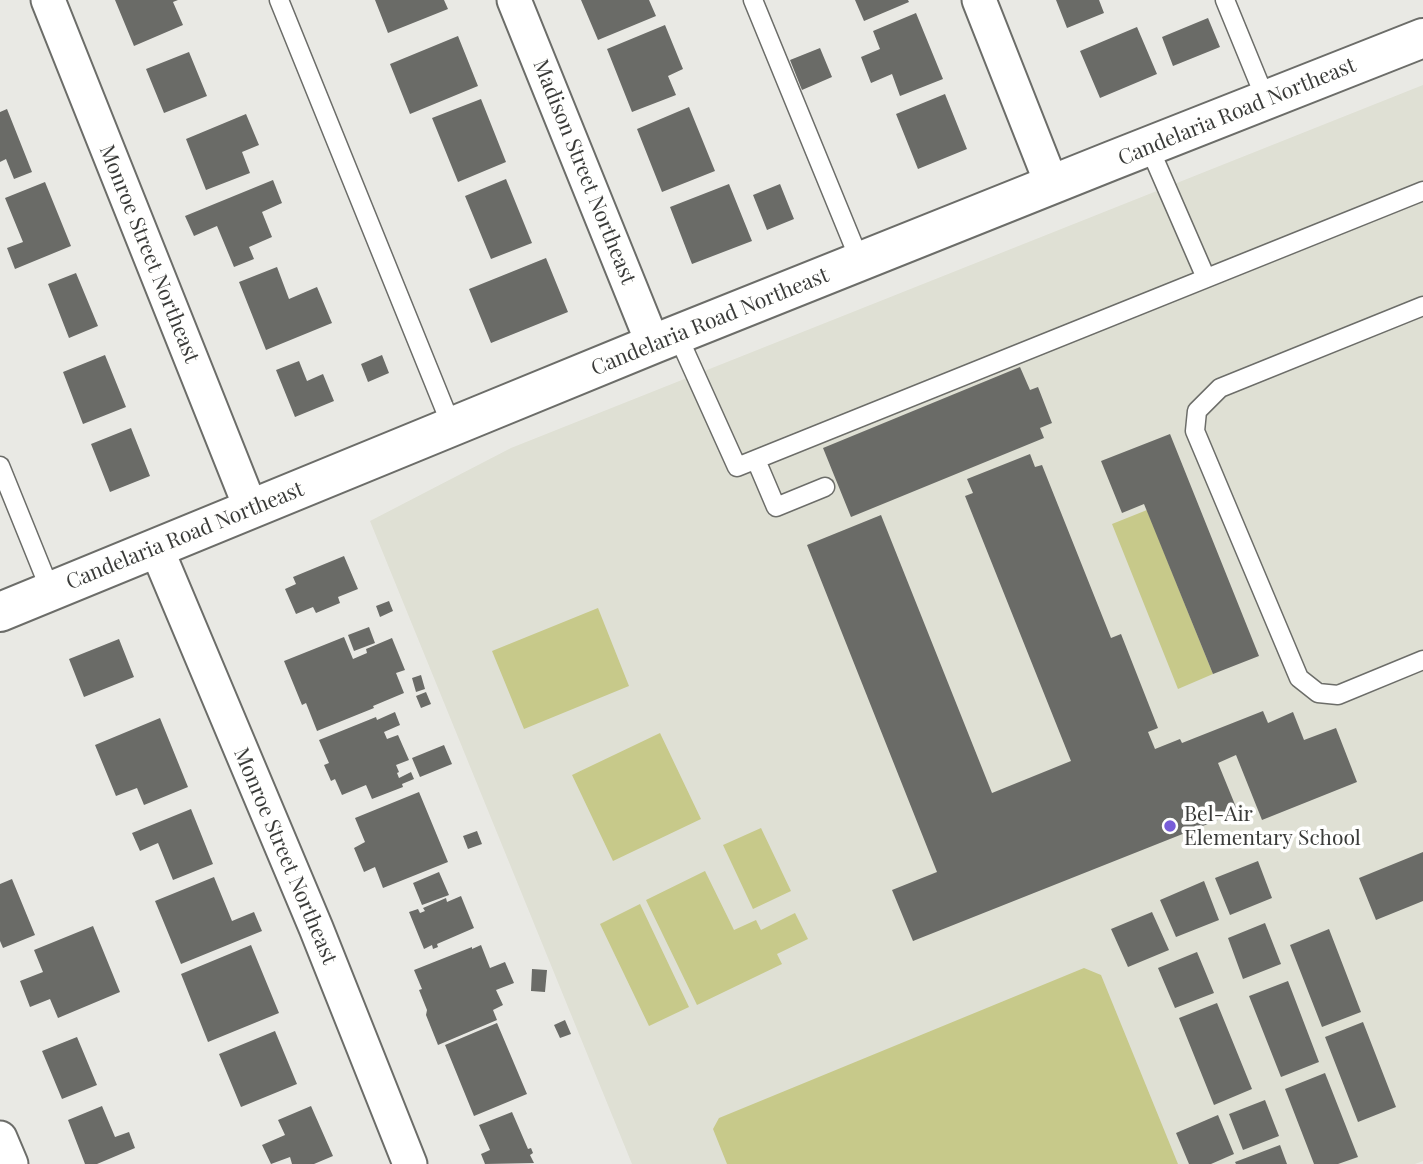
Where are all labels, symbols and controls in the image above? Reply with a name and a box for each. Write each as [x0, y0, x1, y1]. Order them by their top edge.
street label: Candelaria Road Northeast [1115, 53, 1359, 171]
street label: Madison Street Northeast [527, 56, 641, 288]
street label: Monroe Street Northeast [94, 141, 204, 367]
street label: Candelaria Road Northeast [588, 263, 832, 381]
street label: Candelaria Road Northeast [63, 477, 307, 595]
street label: Monroe Street Northeast [228, 744, 342, 968]
place label: Bel-Air Elementary School [1184, 801, 1361, 851]
marker: Bel-Air Elementary School [1162, 818, 1178, 834]

